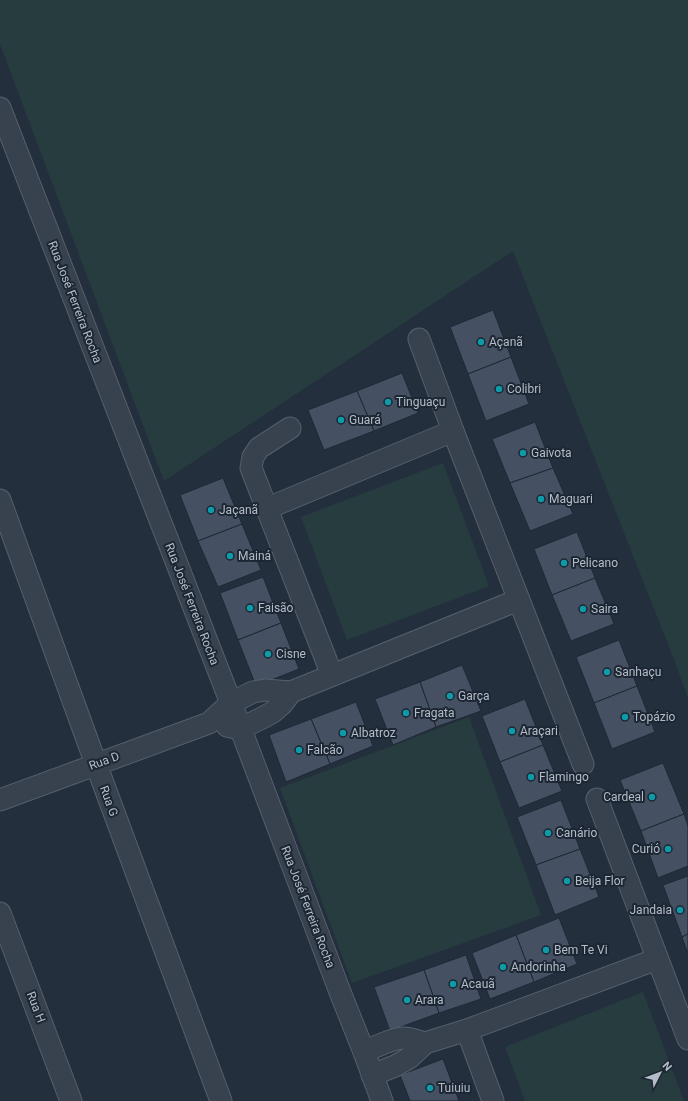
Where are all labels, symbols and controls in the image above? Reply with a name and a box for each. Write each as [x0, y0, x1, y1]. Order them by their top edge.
street label: Rua José Ferreira Rocha [45, 239, 105, 365]
place label: Açanã [489, 335, 523, 349]
marker: Açanã [476, 337, 486, 347]
place label: Colibri [507, 382, 541, 396]
marker: Colibri [494, 384, 504, 394]
place label: Tinguaçu [396, 395, 445, 409]
marker: Tinguaçu [383, 397, 393, 407]
place label: Guará [349, 413, 381, 427]
marker: Guará [336, 415, 346, 425]
place label: Gaivota [531, 446, 572, 460]
marker: Gaivota [518, 448, 528, 458]
place label: Maguari [549, 492, 593, 506]
marker: Maguari [536, 494, 546, 504]
place label: Jaçanã [219, 503, 258, 517]
marker: Jaçanã [206, 505, 216, 515]
street label: Rua José Ferreira Rocha [162, 541, 222, 667]
place label: Mainá [238, 549, 271, 563]
marker: Mainá [225, 551, 235, 561]
place label: Pelicano [572, 556, 618, 570]
marker: Pelicano [559, 558, 569, 568]
place label: Faisão [258, 601, 294, 615]
place label: Saira [591, 602, 618, 616]
marker: Faisão [245, 603, 255, 613]
marker: Saira [578, 604, 588, 614]
place label: Cisne [276, 647, 306, 661]
marker: Cisne [263, 649, 273, 659]
place label: Sanhaçu [615, 665, 661, 679]
marker: Sanhaçu [602, 667, 612, 677]
place label: Garça [458, 689, 489, 703]
marker: Garça [445, 691, 455, 701]
place label: Fragata [414, 706, 455, 720]
marker: Fragata [401, 708, 411, 718]
place label: Topázio [633, 710, 676, 724]
marker: Topázio [620, 712, 630, 722]
place label: Araçari [520, 724, 558, 738]
place label: Albatroz [351, 726, 396, 740]
marker: Araçari [507, 726, 517, 736]
marker: Albatroz [338, 728, 348, 738]
place label: Falcão [307, 743, 343, 757]
marker: Falcão [294, 745, 304, 755]
street label: Rua D [87, 749, 121, 773]
place label: Flamingo [539, 770, 589, 784]
marker: Flamingo [526, 772, 536, 782]
street label: Rua G [97, 784, 121, 818]
place label: Cardeal [603, 790, 644, 804]
marker: Cardeal [647, 792, 657, 802]
place label: Canário [556, 826, 597, 840]
marker: Canário [543, 828, 553, 838]
place label: Curió [632, 842, 660, 856]
street label: Rua José Ferreira Rocha [278, 844, 338, 970]
marker: Curió [663, 844, 673, 854]
place label: Beija Flor [575, 874, 625, 888]
marker: Beija Flor [562, 876, 572, 886]
place label: Jandaia [629, 903, 672, 917]
marker: Jandaia [675, 905, 685, 915]
place label: Bem Te Vi [554, 943, 608, 957]
marker: Bem Te Vi [541, 945, 551, 955]
place label: Andorinha [511, 960, 566, 974]
marker: Andorinha [498, 962, 508, 972]
place label: Acauã [461, 977, 495, 991]
marker: Acauã [448, 979, 458, 989]
street label: Rua H [24, 990, 48, 1024]
place label: Arara [415, 993, 444, 1007]
marker: Arara [402, 995, 412, 1005]
north arrow [640, 1053, 680, 1093]
text: N [660, 1059, 675, 1074]
place label: Tuiuiu [438, 1081, 470, 1095]
marker: Tuiuiu [425, 1083, 435, 1093]

